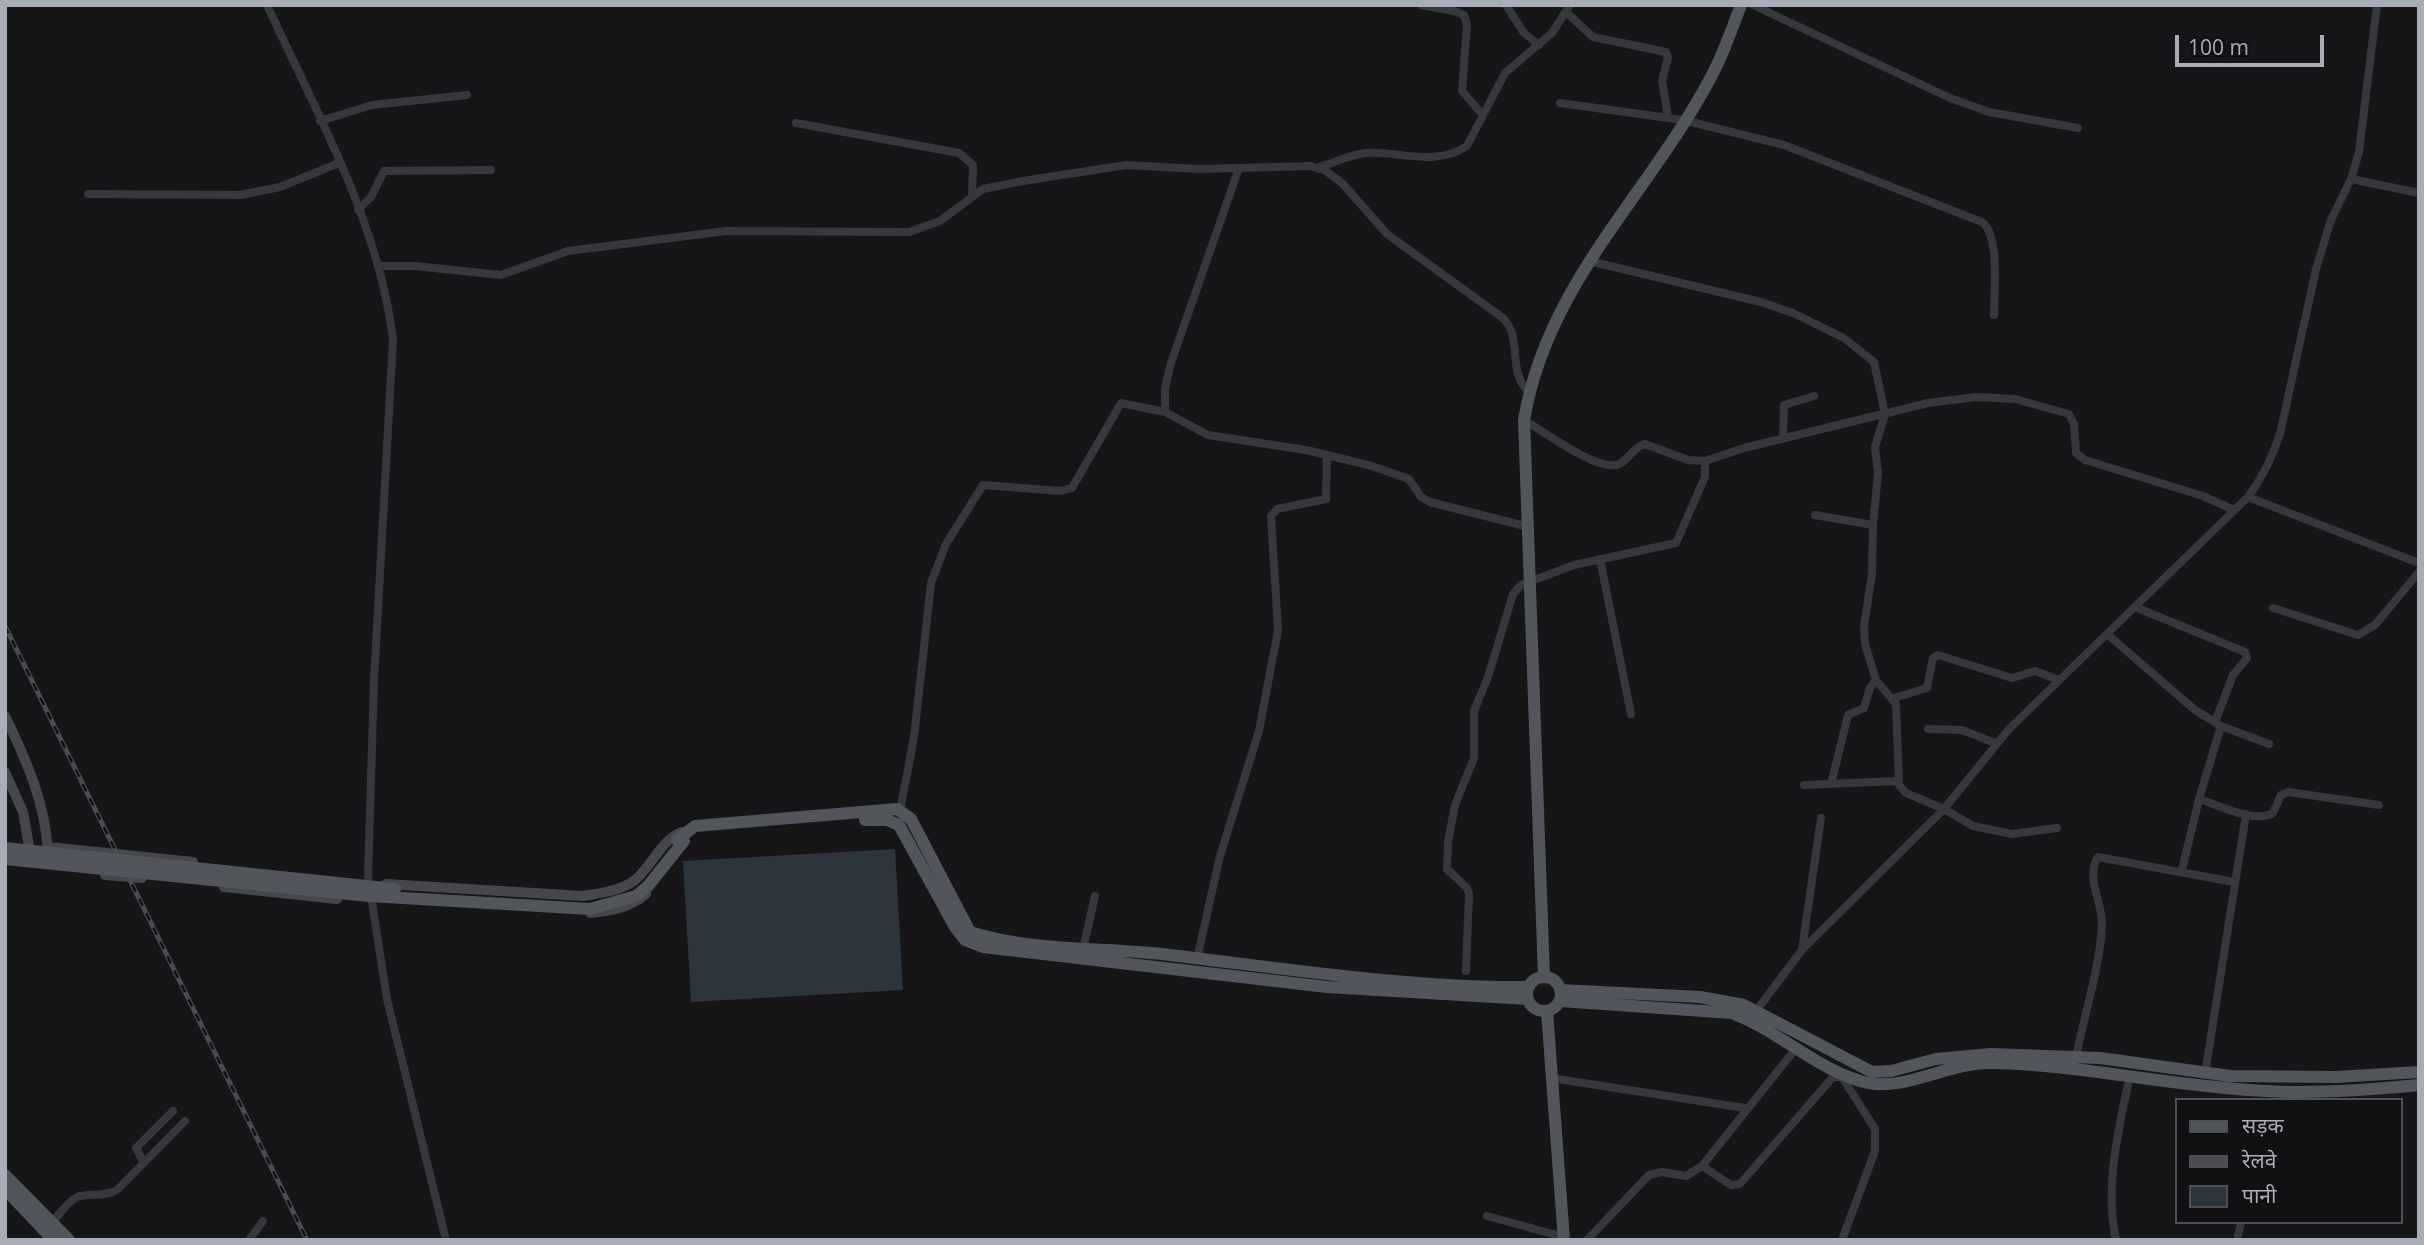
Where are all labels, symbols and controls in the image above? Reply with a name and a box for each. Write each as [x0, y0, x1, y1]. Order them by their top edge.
scale bar [2179, 21, 2328, 65]
text: 100 m [2188, 33, 2249, 61]
legend [2176, 1098, 2403, 1224]
text: सड़क [2242, 1111, 2284, 1139]
text: रेलवे [2242, 1146, 2277, 1174]
text: पानी [2242, 1181, 2276, 1209]

